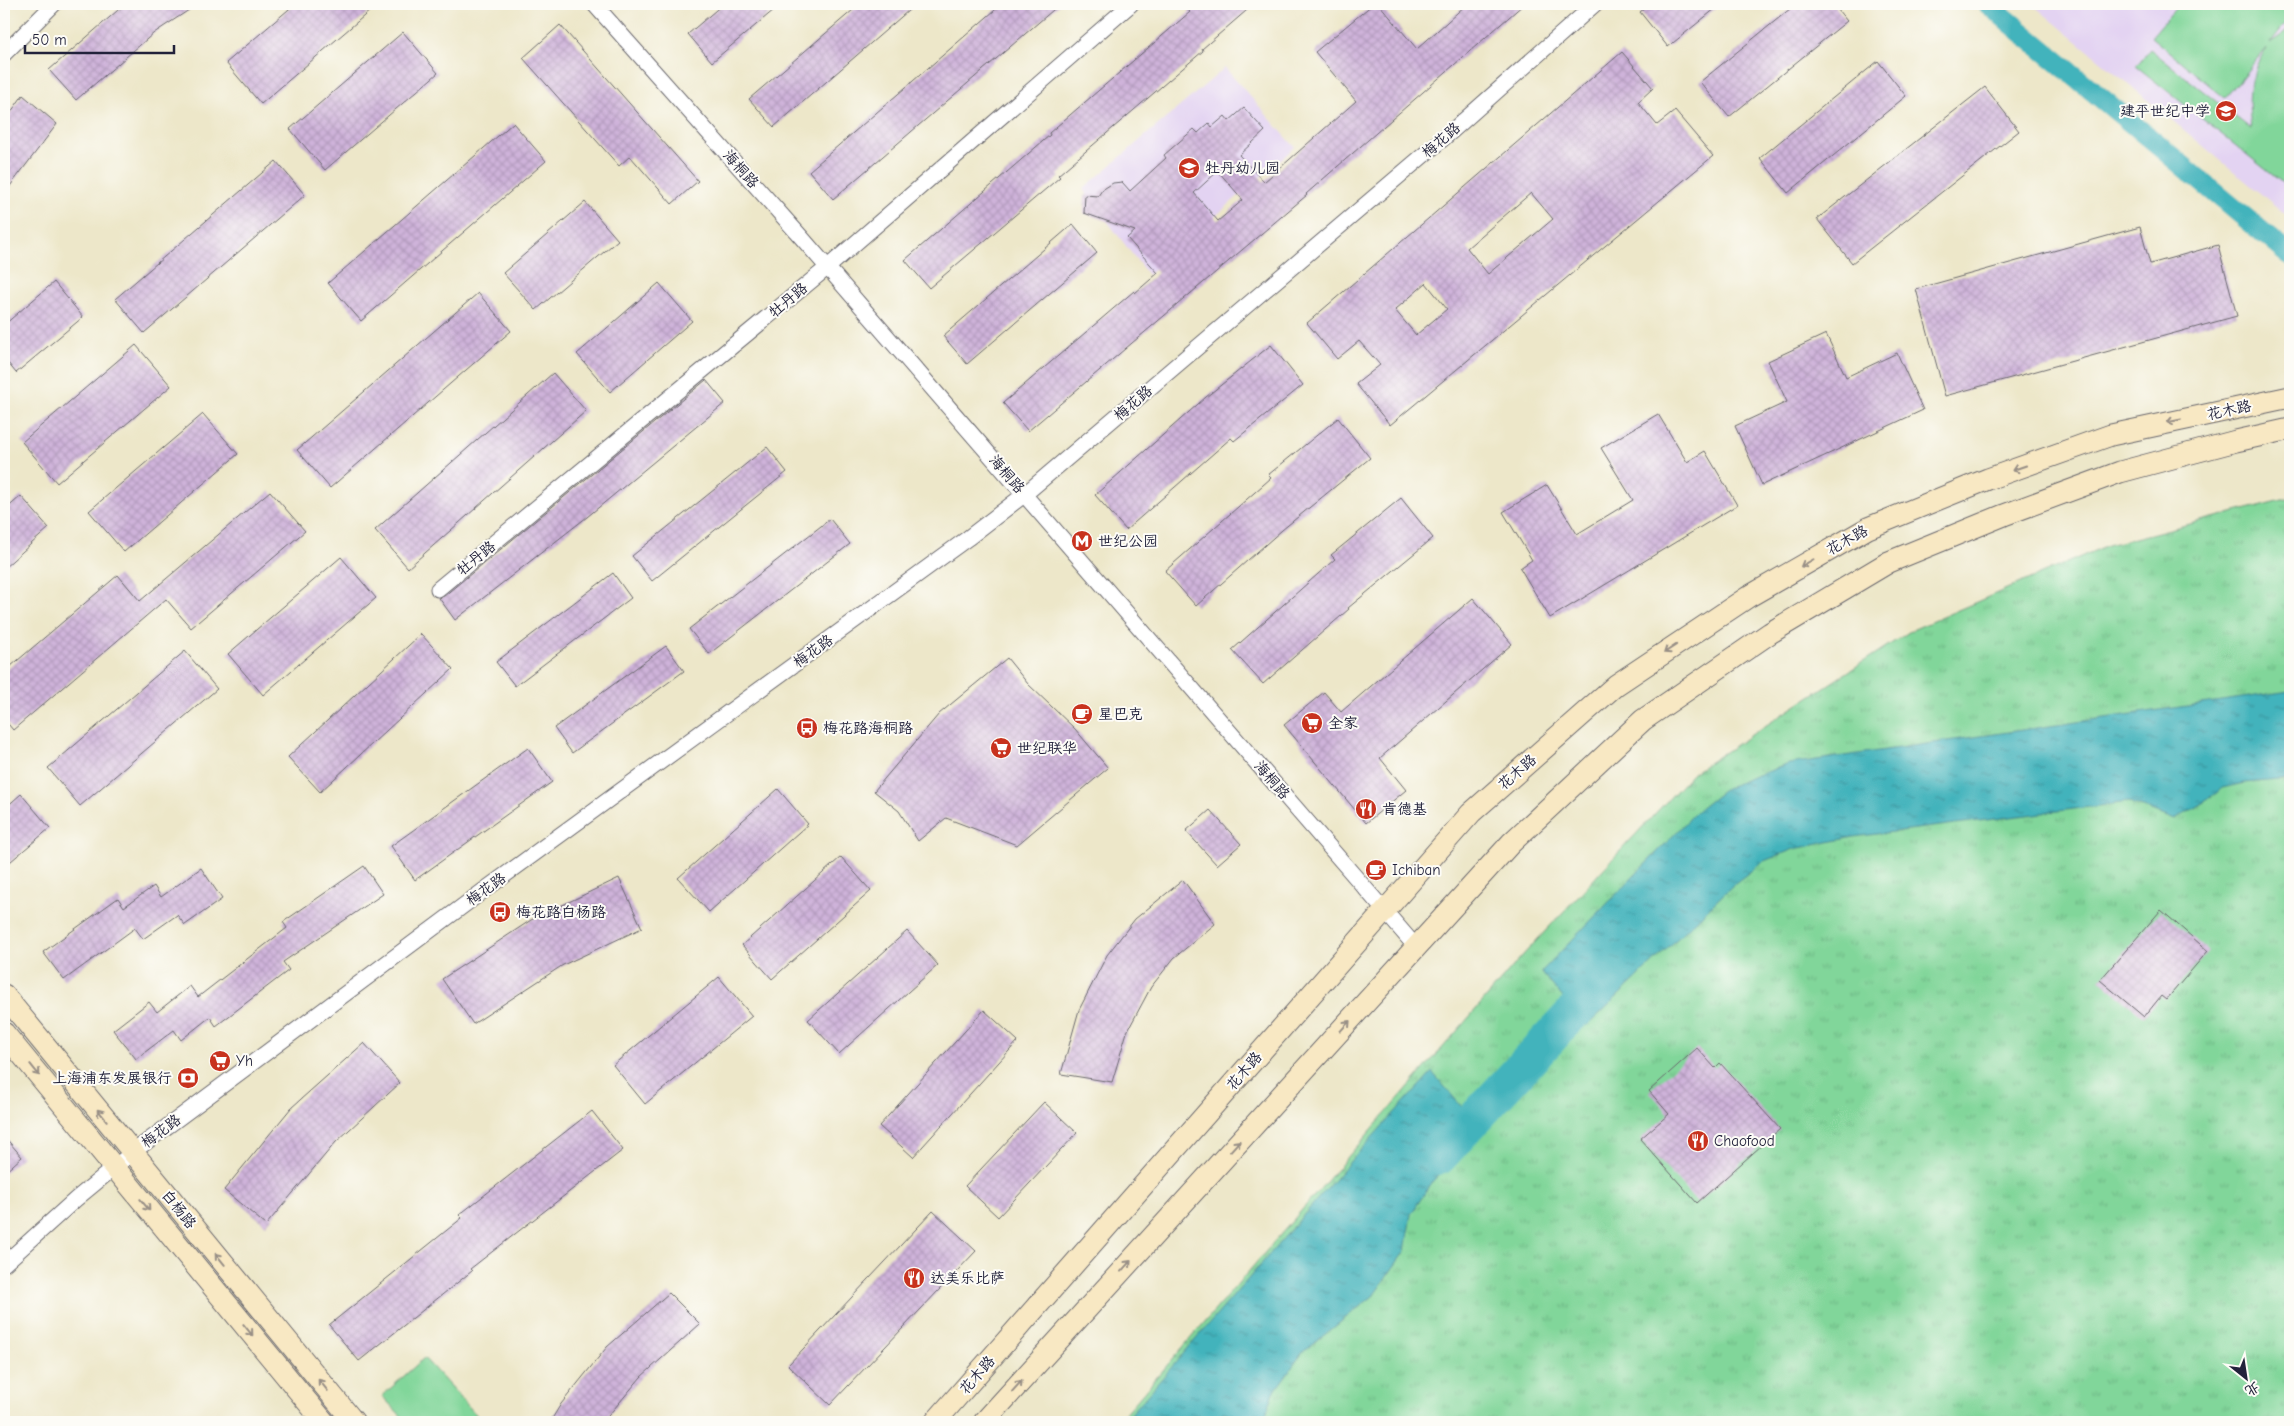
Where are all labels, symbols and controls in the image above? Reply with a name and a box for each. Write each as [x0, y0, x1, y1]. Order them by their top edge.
scale bar [25, 22, 174, 54]
text: 50 m [32, 31, 67, 49]
school or university icon: 建平世纪中学 [2214, 99, 2238, 123]
place label: 建平世纪中学 [2120, 102, 2210, 120]
street label: 梅花路 [1418, 118, 1464, 162]
street label: 海桐路 [719, 146, 763, 192]
school or university icon: 牡丹幼儿园 [1177, 156, 1201, 180]
place label: 牡丹幼儿园 [1205, 159, 1280, 177]
street label: 牡丹路 [765, 279, 811, 321]
street label: 梅花路 [1110, 381, 1156, 425]
street label: 花木路 [2205, 397, 2253, 423]
one-way arrow [2166, 417, 2182, 426]
street label: 海桐路 [985, 451, 1029, 497]
one-way arrow [2011, 464, 2027, 473]
street label: 花木路 [1823, 521, 1871, 559]
metro station icon: 世纪公园 [1070, 529, 1094, 553]
place label: 世纪公园 [1098, 532, 1158, 550]
street label: 牡丹路 [453, 537, 499, 579]
one-way arrow [1801, 559, 1815, 569]
street label: 梅花路 [790, 630, 836, 672]
one-way arrow [1663, 645, 1677, 655]
cafe icon: 星巴克 [1070, 702, 1094, 726]
place label: 星巴克 [1098, 705, 1143, 723]
supermarket icon: 全家 [1300, 711, 1324, 735]
place label: 全家 [1328, 714, 1358, 732]
bus stop icon: 梅花路海桐路 [795, 716, 819, 740]
place label: 梅花路海桐路 [823, 719, 913, 737]
supermarket icon: 世纪联华 [989, 736, 1013, 760]
place label: 世纪联华 [1017, 739, 1077, 757]
street label: 花木路 [1494, 750, 1540, 794]
street label: 海桐路 [1250, 757, 1294, 803]
restaurant icon: 肯德基 [1354, 797, 1378, 821]
place label: 肯德基 [1382, 800, 1427, 818]
cafe icon: Ichiban [1364, 858, 1388, 882]
place label: Ichiban [1392, 861, 1441, 879]
street label: 梅花路 [463, 868, 509, 910]
bus stop icon: 梅花路白杨路 [488, 900, 512, 924]
place label: 梅花路白杨路 [516, 903, 606, 921]
one-way arrow [1339, 1019, 1351, 1032]
street label: 花木路 [1222, 1048, 1266, 1094]
supermarket icon: Yh [208, 1049, 232, 1073]
place label: Yh [236, 1052, 253, 1070]
one-way arrow [29, 1064, 40, 1077]
bank icon: 上海浦东发展银行 [176, 1066, 200, 1090]
place label: 上海浦东发展银行 [52, 1069, 172, 1087]
one-way arrow [96, 1109, 107, 1122]
street label: 梅花路 [138, 1110, 184, 1152]
restaurant icon: Chaofood [1686, 1129, 1710, 1153]
place label: Chaofood [1714, 1132, 1775, 1150]
one-way arrow [1230, 1139, 1241, 1152]
street label: 白杨路 [158, 1186, 200, 1232]
one-way arrow [140, 1198, 151, 1211]
one-way arrow [215, 1253, 226, 1266]
one-way arrow [1120, 1260, 1132, 1272]
restaurant icon: 达美乐比萨 [902, 1266, 926, 1290]
place label: 达美乐比萨 [930, 1269, 1005, 1287]
one-way arrow [243, 1324, 254, 1337]
street label: 花木路 [955, 1352, 999, 1398]
north arrow [2222, 1354, 2272, 1404]
one-way arrow [318, 1378, 329, 1391]
text: 北 [2242, 1378, 2263, 1400]
one-way arrow [1011, 1380, 1023, 1393]

